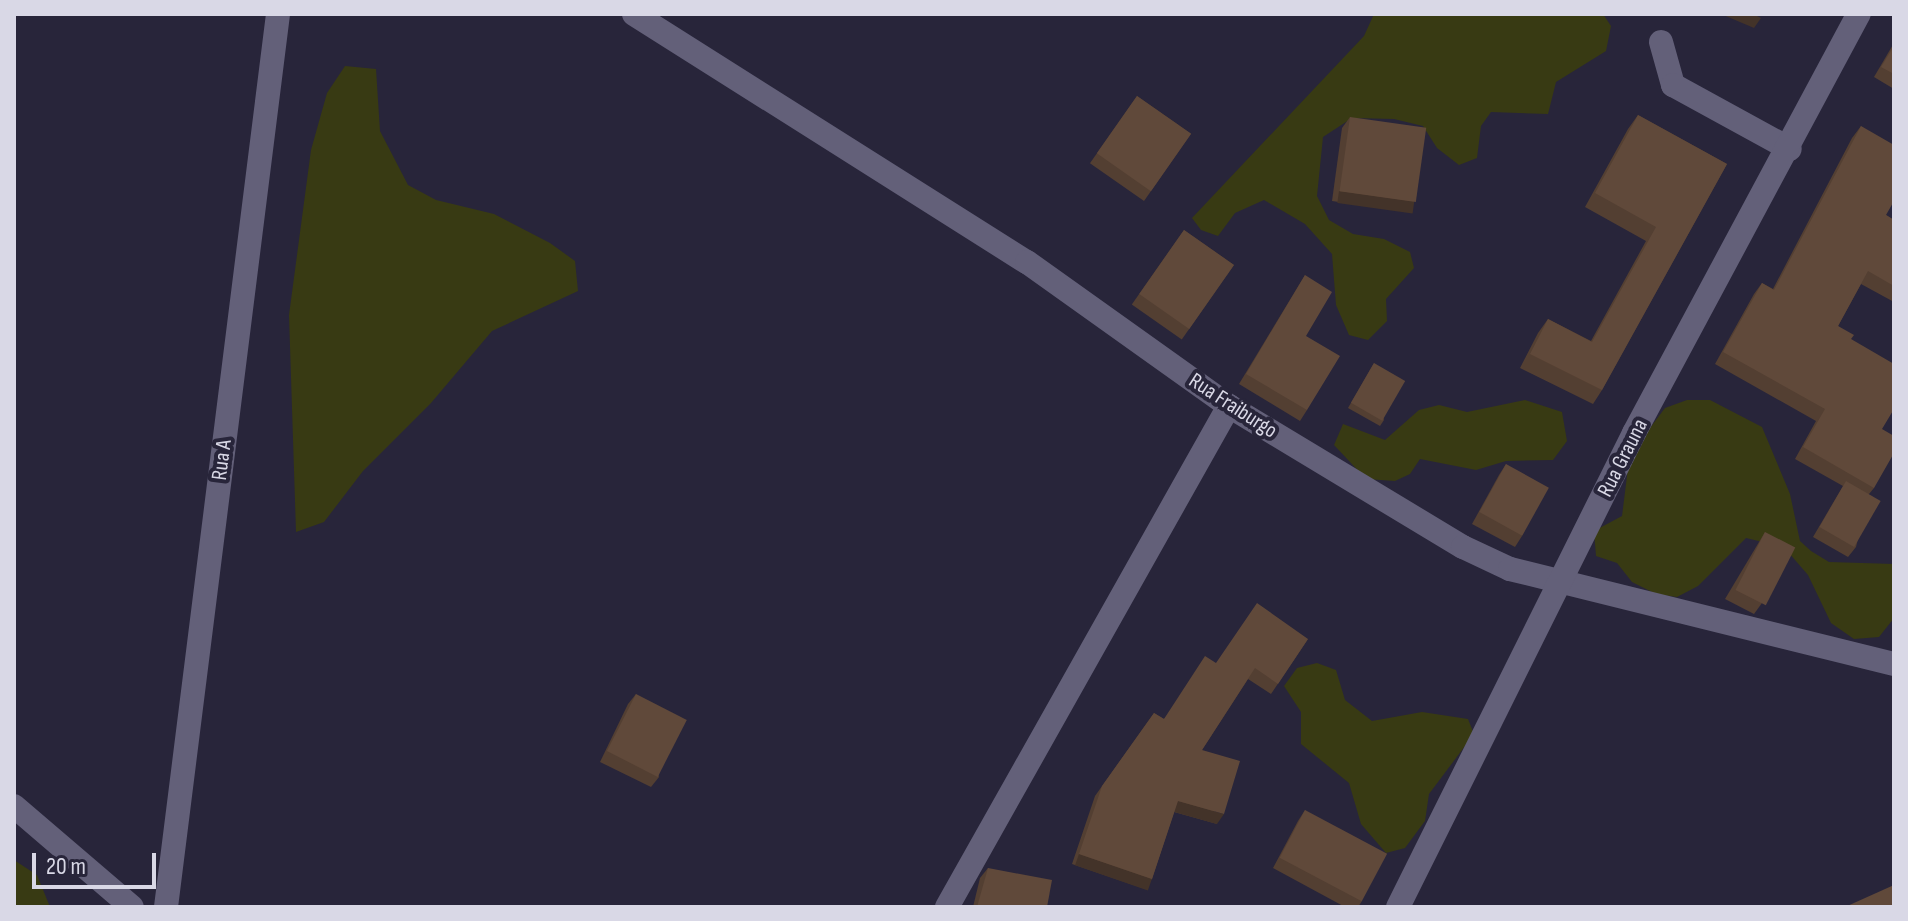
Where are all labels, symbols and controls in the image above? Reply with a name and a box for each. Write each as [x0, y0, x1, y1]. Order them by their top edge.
street label: Rua Fraiburgo [1184, 368, 1282, 444]
street label: Rua Grauna [1592, 415, 1654, 501]
street label: Rua A [206, 438, 238, 482]
scale bar [36, 837, 160, 887]
text: 20 m [46, 852, 86, 881]

